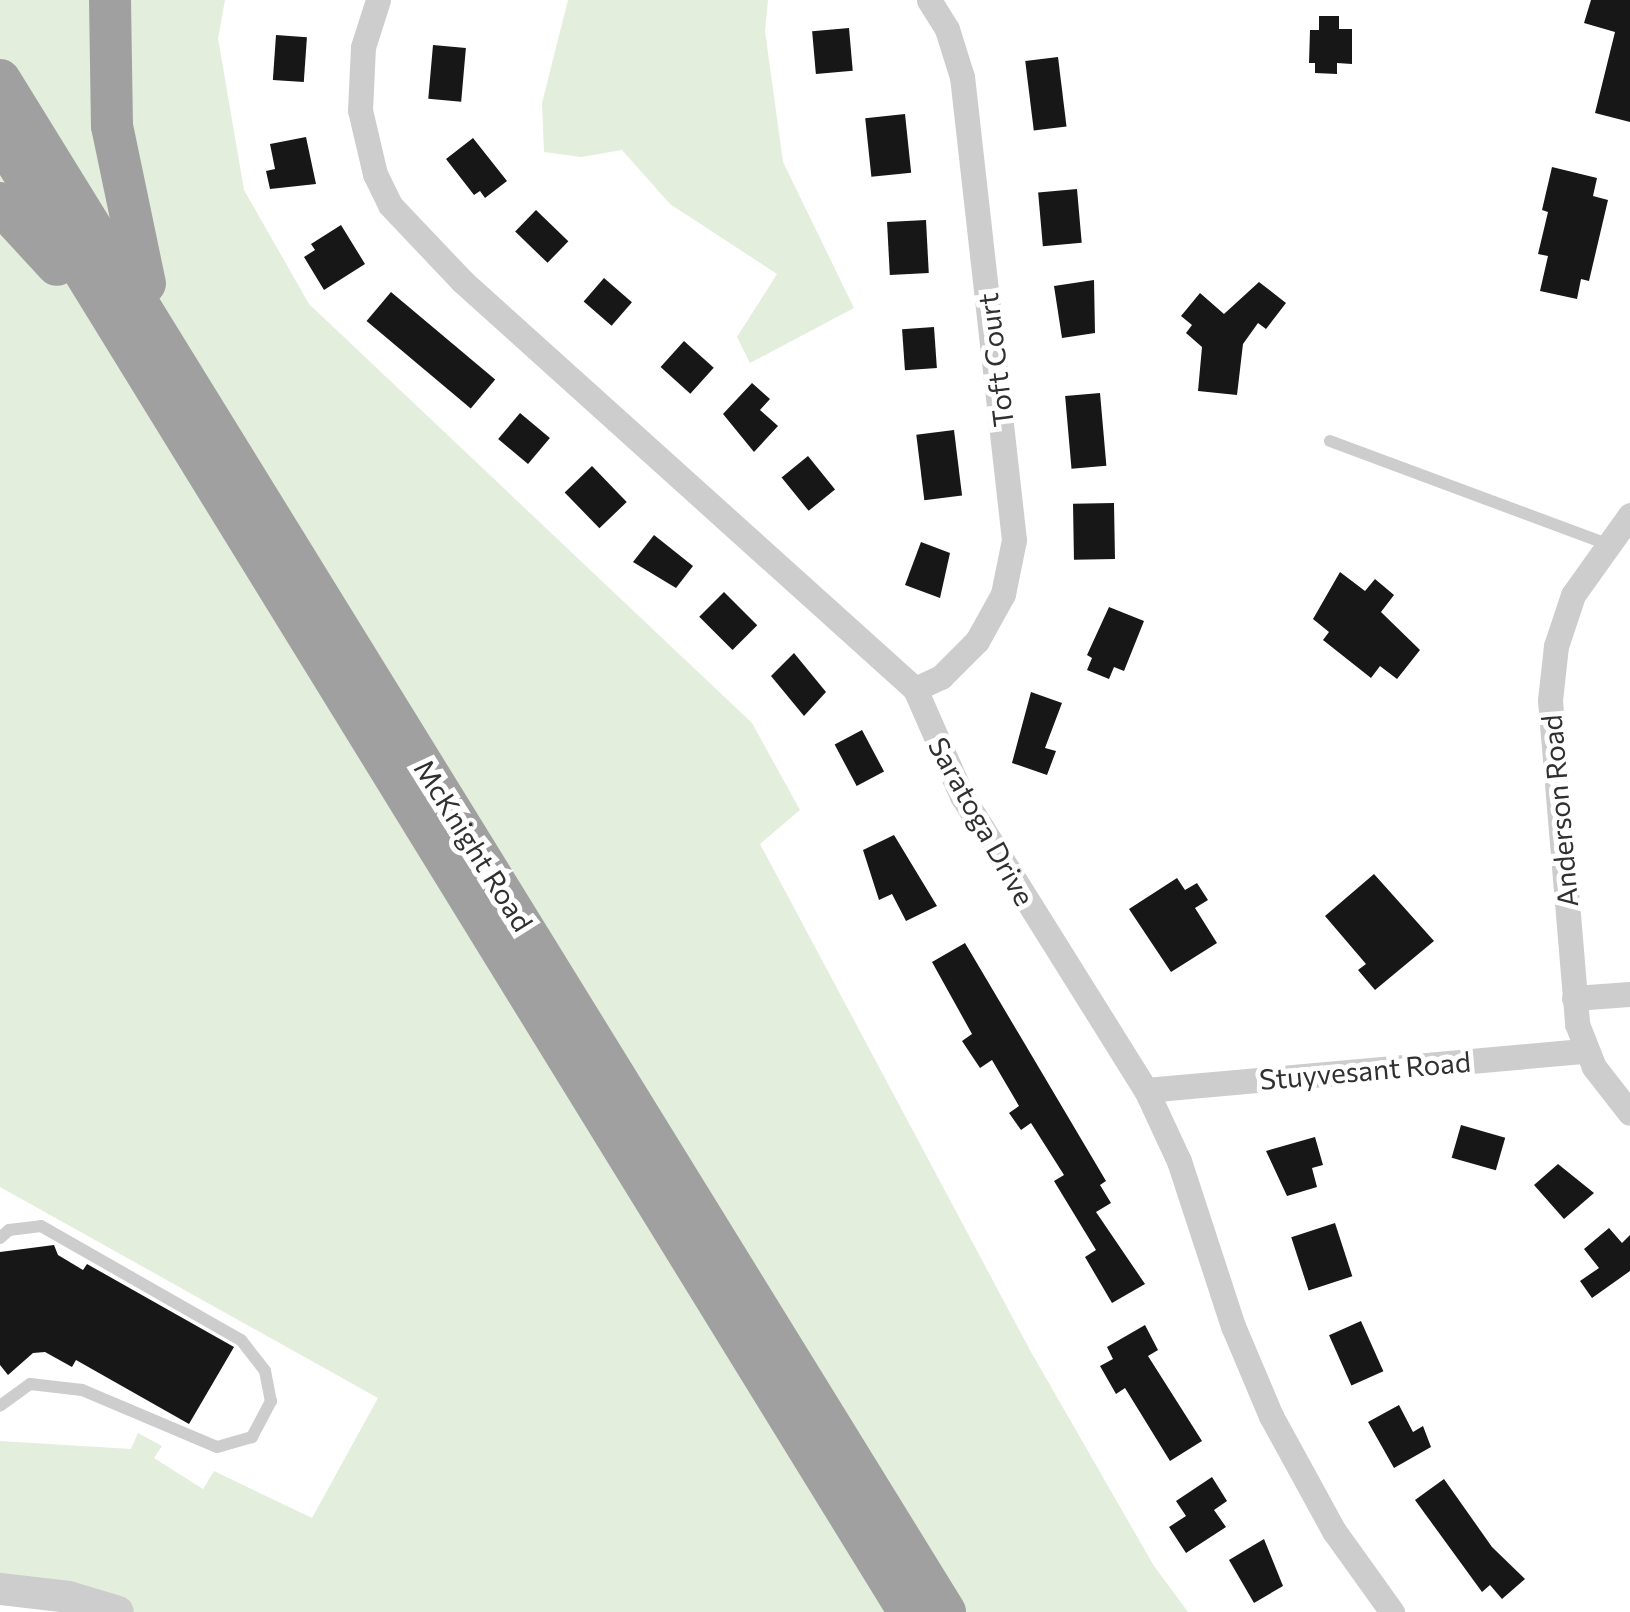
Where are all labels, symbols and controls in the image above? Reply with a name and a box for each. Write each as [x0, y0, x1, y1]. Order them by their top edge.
street label: Toft Court [970, 291, 1020, 429]
street label: Anderson Road [1534, 713, 1584, 909]
street label: Saratoga Drive [922, 731, 1042, 911]
street label: McKnight Road [408, 753, 540, 937]
street label: Stuyvesant Road [1258, 1044, 1472, 1096]

